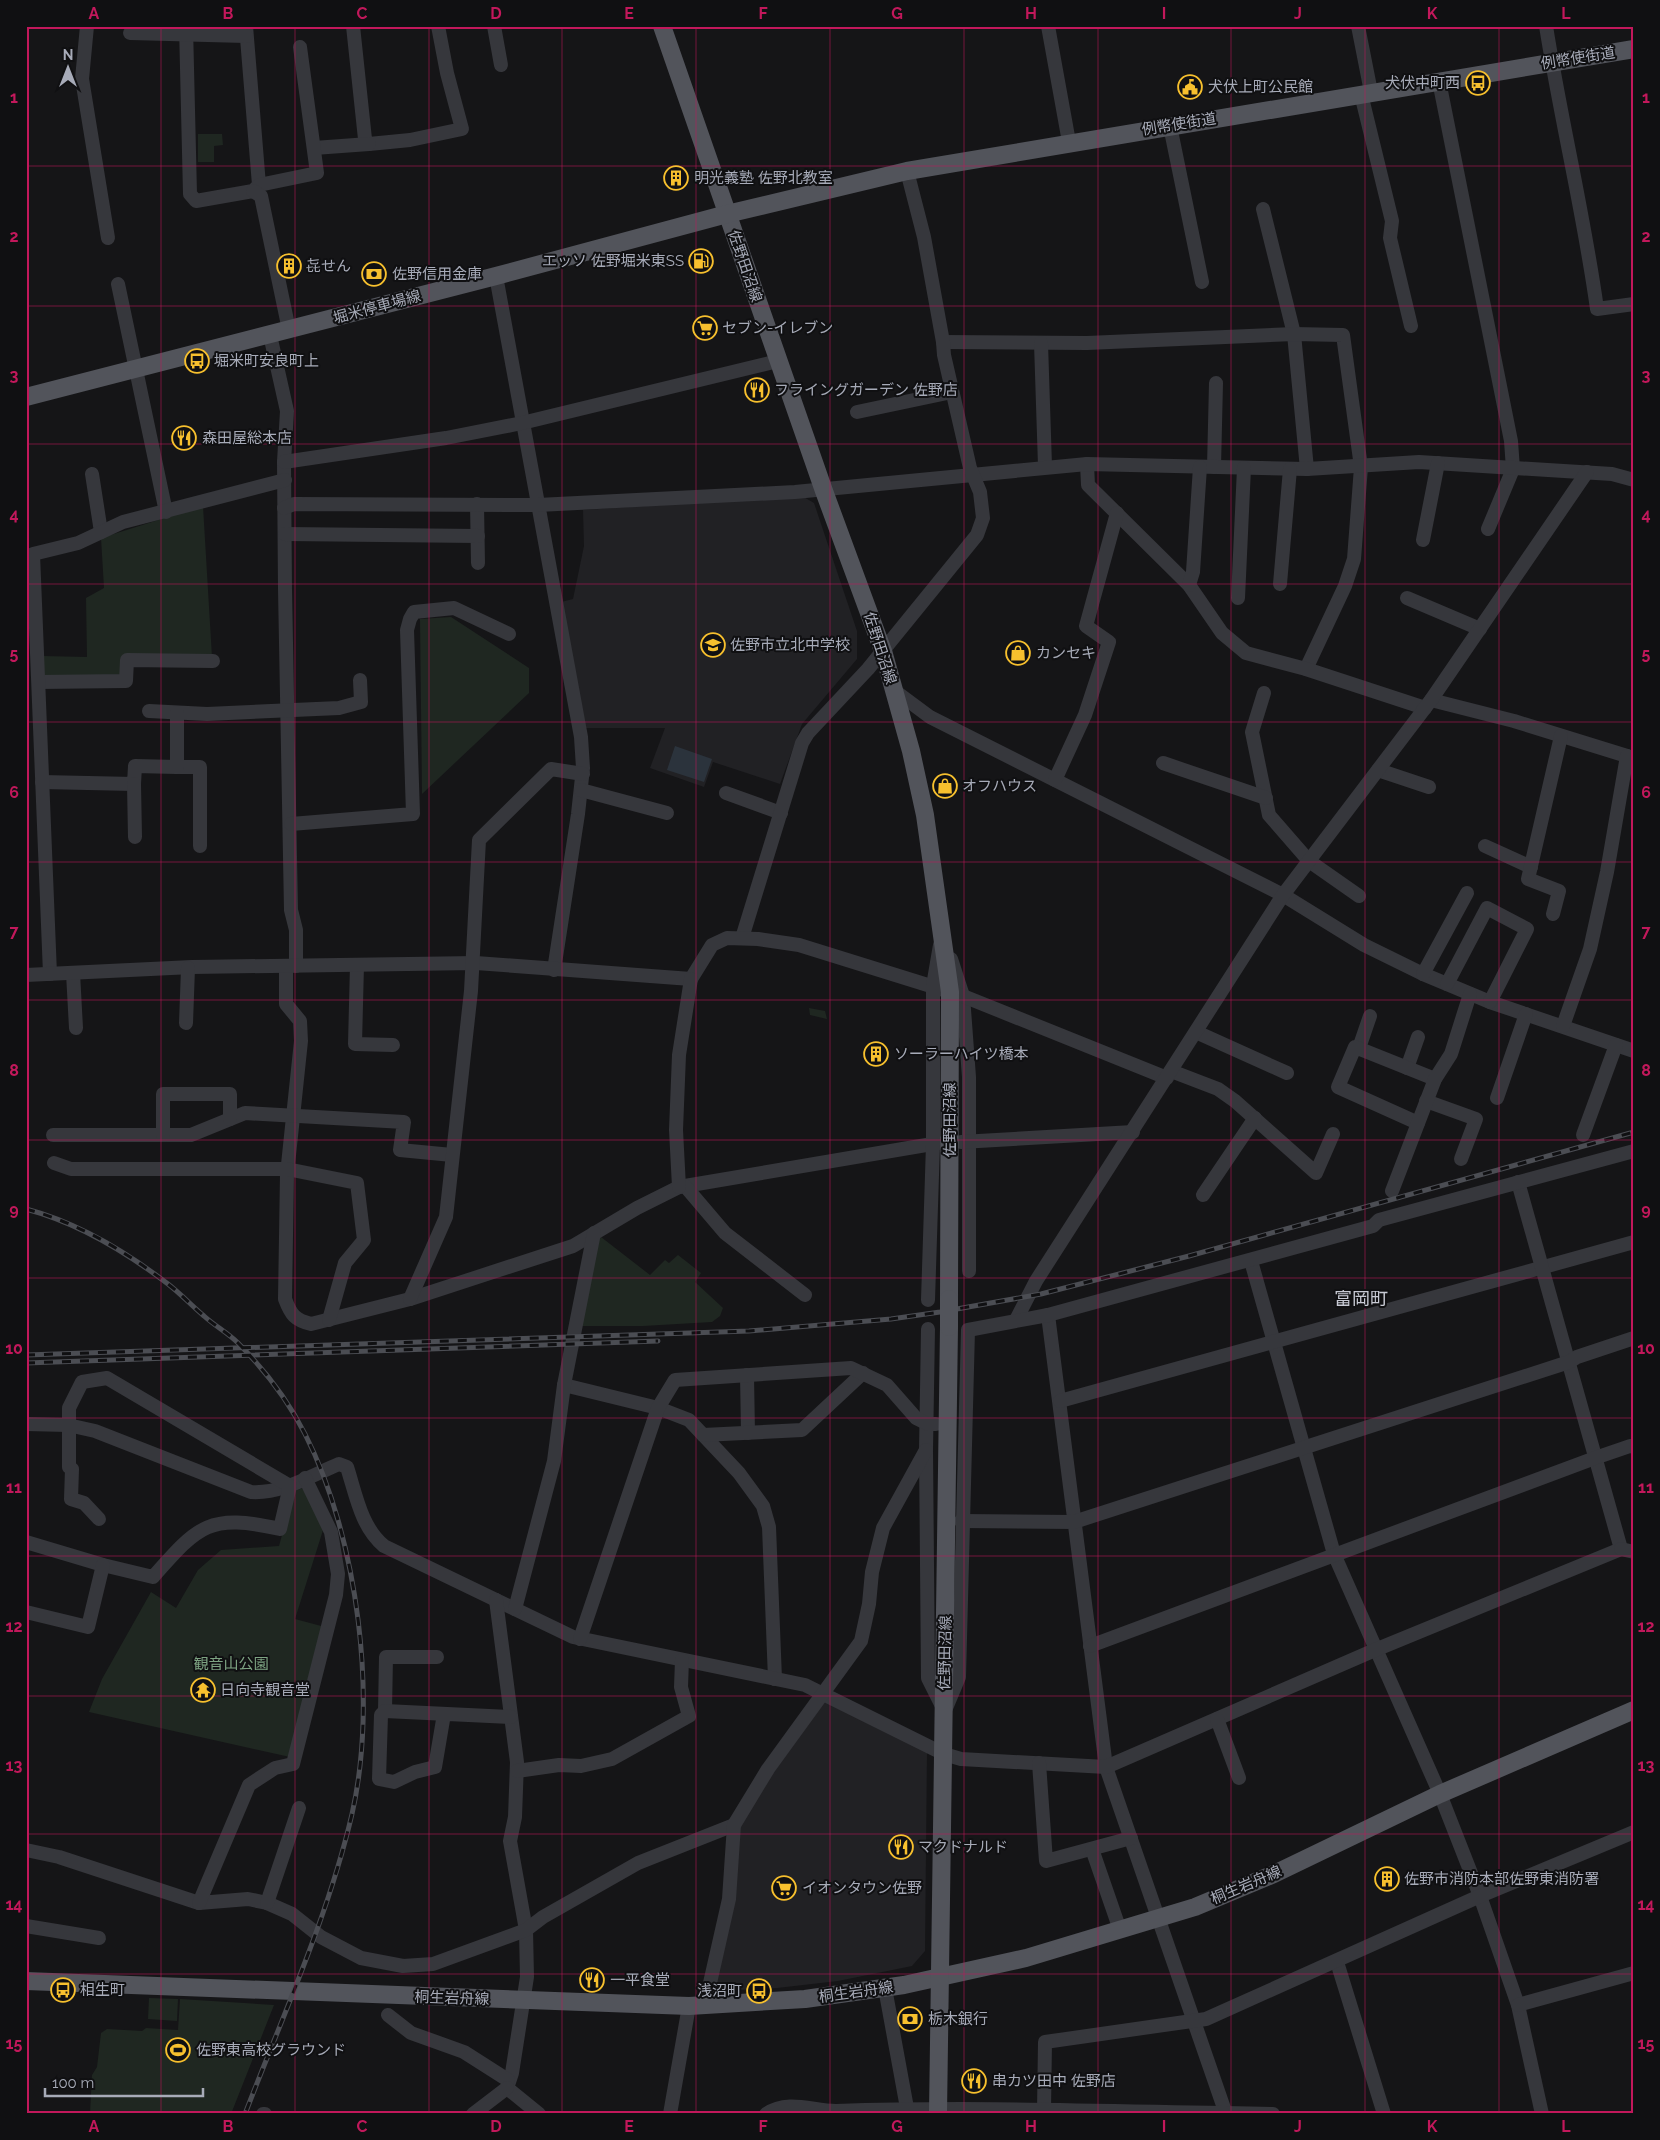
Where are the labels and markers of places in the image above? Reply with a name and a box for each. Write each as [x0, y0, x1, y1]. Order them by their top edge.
bus stop icon: 犬伏中町西 [1465, 70, 1491, 96]
public building icon: 犬伏上町公民館 [1177, 74, 1203, 100]
place label: 犬伏中町西 [1385, 74, 1460, 92]
place label: 犬伏上町公民館 [1208, 78, 1313, 96]
building icon: 明光義塾 佐野北教室 [663, 165, 689, 191]
place label: 明光義塾 佐野北教室 [694, 169, 833, 187]
fuel station icon: エッソ 佐野堀米東SS [688, 248, 714, 274]
place label: エッソ 佐野堀米東SS [542, 252, 684, 270]
building icon: 㐂せん [276, 253, 302, 279]
place label: 㐂せん [306, 257, 351, 275]
bank icon: 佐野信用金庫 [361, 261, 387, 287]
place label: 佐野信用金庫 [392, 265, 482, 283]
supermarket icon: セブン-イレブン [692, 315, 718, 341]
place label: セブン-イレブン [722, 319, 833, 337]
bus stop icon: 堀米町安良町上 [184, 348, 210, 374]
place label: 堀米町安良町上 [214, 352, 319, 370]
restaurant icon: フライングガーデン 佐野店 [744, 377, 770, 403]
place label: フライングガーデン 佐野店 [774, 381, 958, 399]
restaurant icon: 森田屋総本店 [171, 425, 197, 451]
place label: 森田屋総本店 [202, 429, 292, 447]
school or university icon: 佐野市立北中学校 [700, 632, 726, 658]
place label: 佐野市立北中学校 [730, 636, 850, 654]
shop icon: カンセキ [1005, 640, 1031, 666]
place label: カンセキ [1036, 644, 1096, 662]
shop icon: オフハウス [932, 773, 958, 799]
place label: オフハウス [962, 777, 1037, 795]
building icon: ソーラーハイツ橋本 [863, 1041, 889, 1067]
place label: ソーラーハイツ橋本 [894, 1045, 1028, 1063]
temple icon: 日向寺観音堂 [190, 1677, 216, 1703]
place label: 日向寺観音堂 [220, 1681, 310, 1699]
restaurant icon: マクドナルド [888, 1834, 914, 1860]
place label: マクドナルド [918, 1838, 1008, 1856]
building icon: 佐野市消防本部佐野東消防署 [1374, 1866, 1400, 1892]
place label: 佐野市消防本部佐野東消防署 [1404, 1870, 1599, 1888]
supermarket icon: イオンタウン佐野 [771, 1875, 797, 1901]
place label: イオンタウン佐野 [802, 1879, 922, 1897]
restaurant icon: 一平食堂 [579, 1967, 605, 1993]
place label: 一平食堂 [610, 1971, 670, 1989]
bus stop icon: 相生町 [50, 1977, 76, 2003]
bus stop icon: 浅沼町 [746, 1978, 772, 2004]
place label: 相生町 [80, 1981, 125, 1999]
place label: 浅沼町 [697, 1982, 742, 2000]
bank icon: 栃木銀行 [897, 2006, 923, 2032]
place label: 栃木銀行 [928, 2010, 988, 2028]
sports icon: 佐野東高校グラウンド [165, 2037, 191, 2063]
place label: 佐野東高校グラウンド [196, 2041, 346, 2059]
restaurant icon: 串カツ田中 佐野店 [961, 2068, 987, 2094]
place label: 串カツ田中 佐野店 [992, 2072, 1116, 2090]

